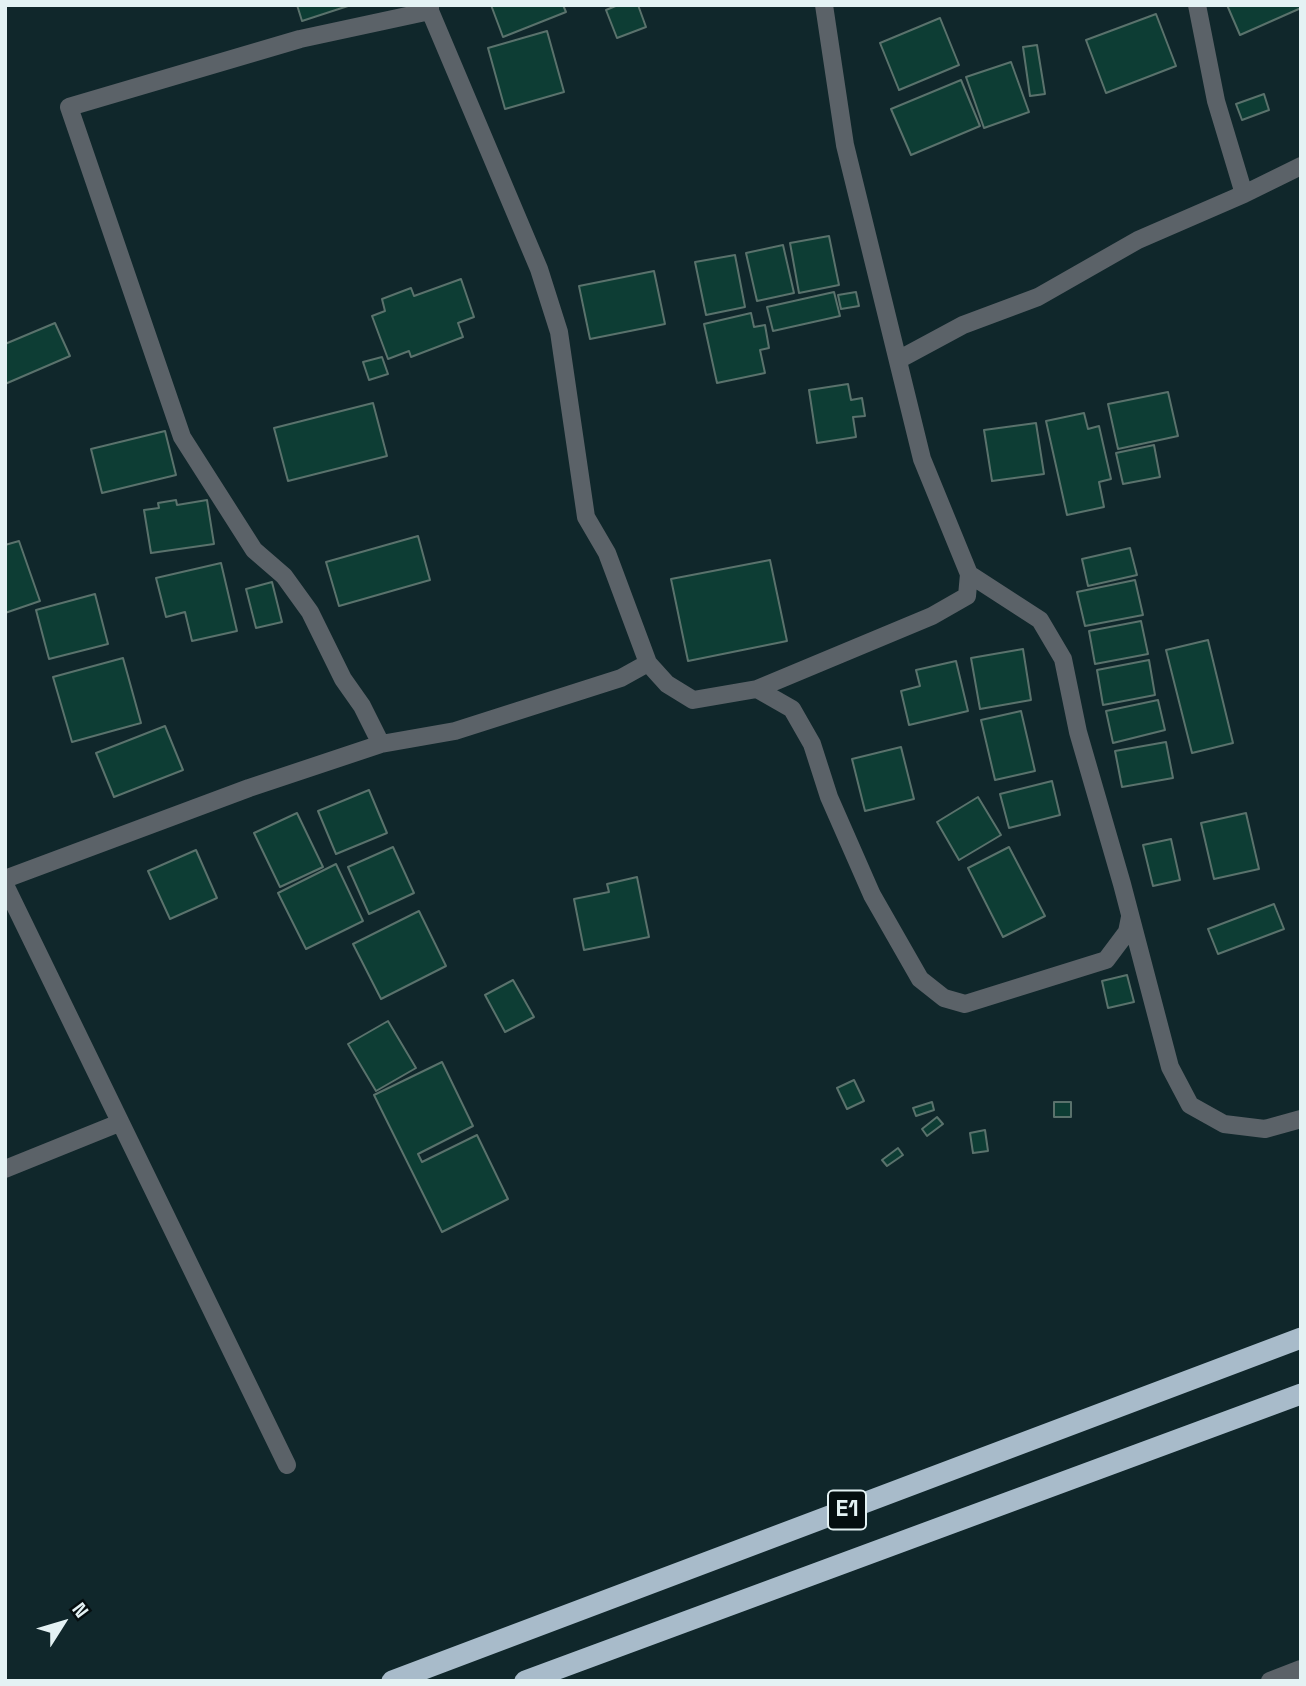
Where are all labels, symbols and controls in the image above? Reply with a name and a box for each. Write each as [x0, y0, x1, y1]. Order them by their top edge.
road number: E1 [828, 1490, 866, 1530]
north arrow [28, 1588, 98, 1658]
text: N [66, 1597, 94, 1623]

